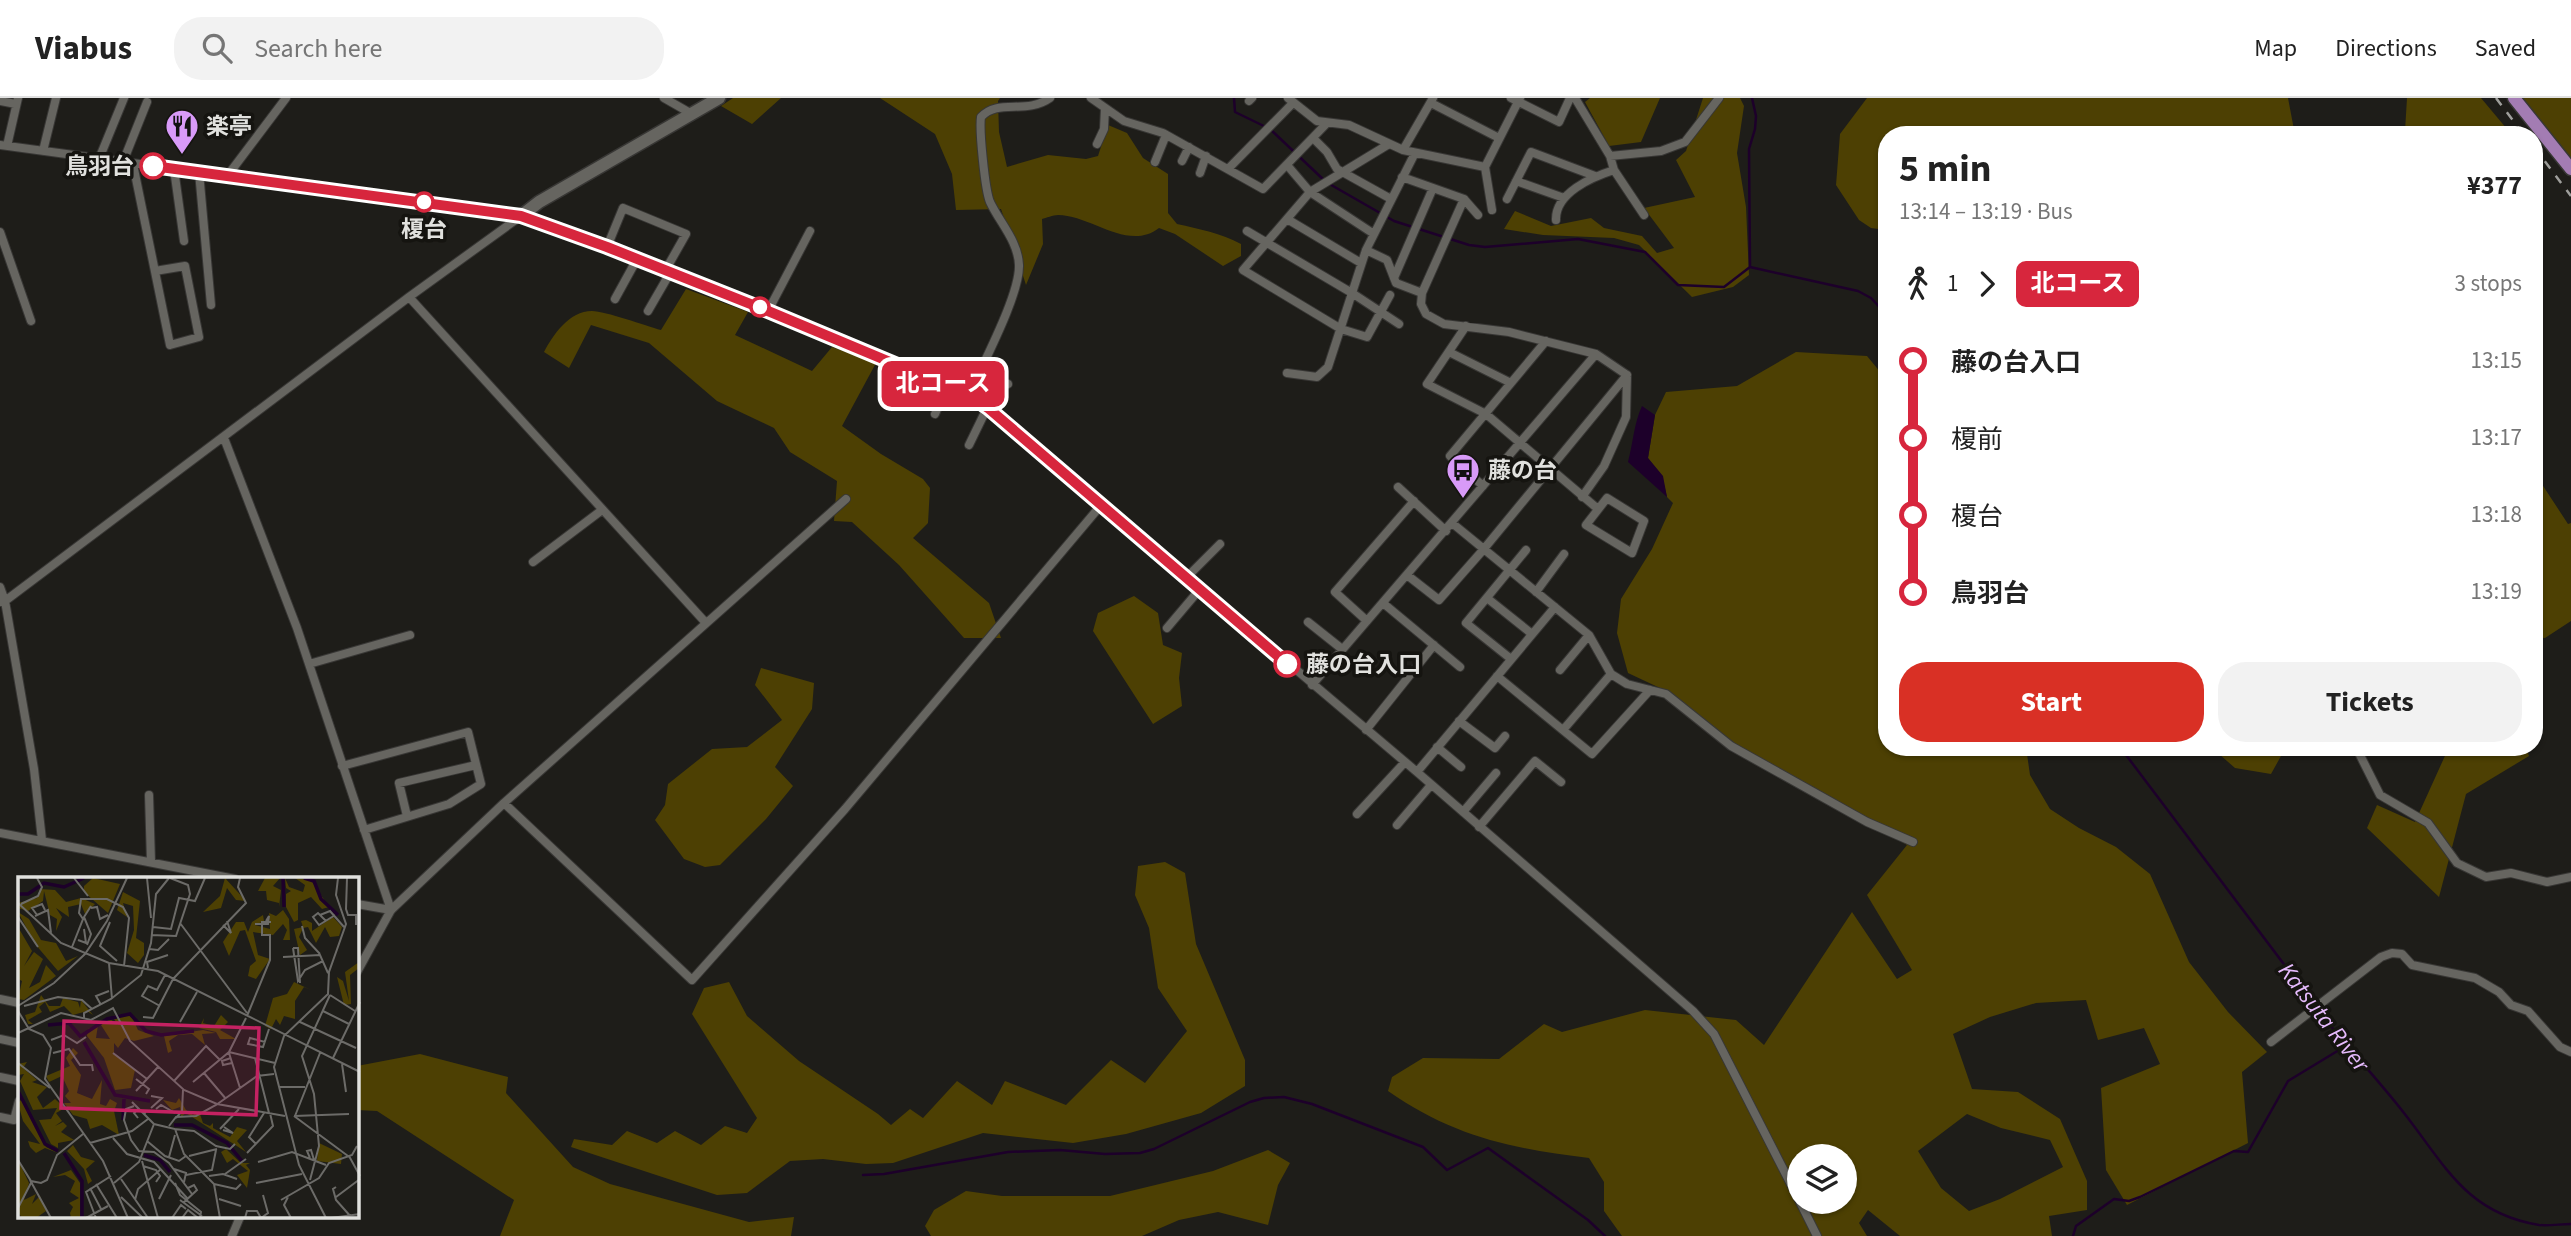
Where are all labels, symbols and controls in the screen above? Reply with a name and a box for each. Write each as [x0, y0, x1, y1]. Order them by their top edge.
search box [174, 17, 664, 80]
text: Viabus [35, 25, 132, 72]
icon: search [198, 29, 236, 67]
text: Search here [254, 30, 382, 67]
text: Map [2254, 31, 2297, 66]
text: Directions [2335, 31, 2437, 66]
text: Saved [2475, 31, 2536, 66]
restaurant icon: 楽亭 [163, 107, 201, 156]
place label: 楽亭 [206, 110, 252, 143]
text: 5 min [1899, 142, 1991, 196]
place label: 鳥羽台 [65, 150, 134, 183]
marker: 鳥羽台 [140, 153, 166, 179]
text: ¥377 [2467, 167, 2522, 204]
marker: 榎台 [414, 192, 434, 212]
text: 13:14 – 13:19 · Bus [1899, 195, 2073, 228]
place label: 榎台 [401, 213, 447, 246]
icon: walk [1899, 265, 1937, 303]
icon: forward [1968, 265, 2006, 303]
text: 北コース [2030, 266, 2125, 301]
text: 1 [1947, 267, 1958, 300]
text: 3 stops [2455, 267, 2522, 300]
unlabelled marker [750, 297, 770, 317]
text: 藤の台入口 [1951, 344, 2081, 381]
text: 13:15 [2471, 344, 2522, 377]
line badge: 北コース [894, 361, 992, 407]
text: 北コース [896, 366, 990, 401]
text: 榎前 [1951, 421, 2003, 458]
text: 13:17 [2471, 421, 2522, 454]
bus stop icon: 藤の台 [1444, 451, 1482, 500]
place label: 藤の台 [1488, 454, 1557, 487]
text: 榎台 [1951, 498, 2003, 535]
text: 13:18 [2471, 498, 2522, 531]
text: 鳥羽台 [1951, 575, 2029, 612]
text: 13:19 [2471, 575, 2522, 608]
place label: 藤の台入口 [1306, 648, 1421, 681]
marker: 藤の台入口 [1274, 651, 1300, 677]
button: Start [1899, 662, 2204, 742]
button: Tickets [2218, 662, 2522, 742]
inset map [18, 877, 359, 1218]
water label: Katsuta River [2270, 955, 2379, 1081]
map controls [1787, 1144, 1857, 1214]
button: layers [1787, 1144, 1857, 1214]

